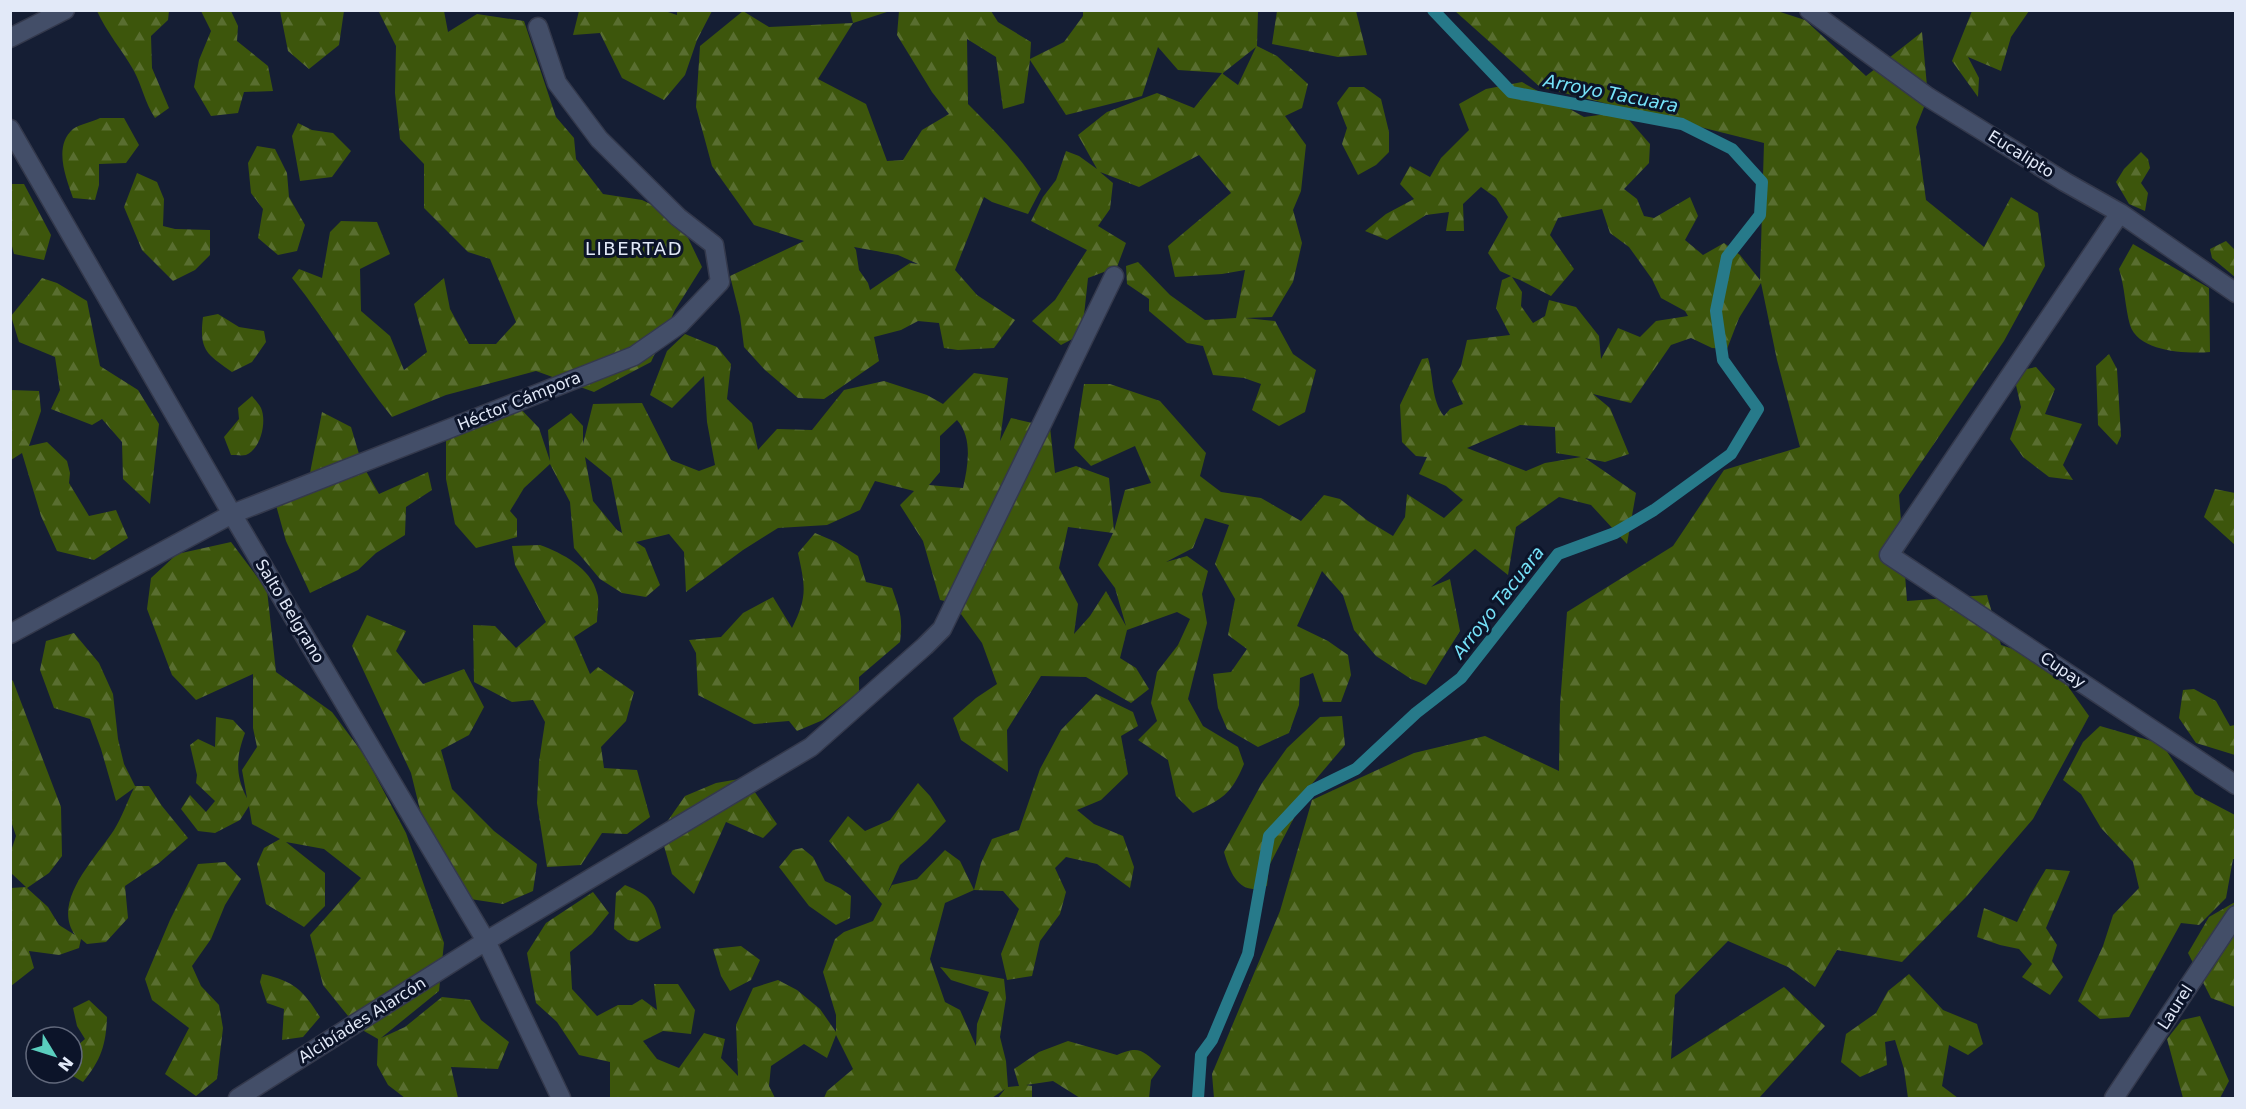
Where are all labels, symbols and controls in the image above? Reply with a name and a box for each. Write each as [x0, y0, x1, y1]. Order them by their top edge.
water label: Arroyo Tacuara [1541, 69, 1680, 116]
street label: Eucalipto [1985, 126, 2057, 182]
district label: LIBERTAD [585, 238, 683, 259]
street label: Héctor Cámpora [455, 368, 583, 434]
water label: Arroyo Tacuara [1447, 542, 1548, 663]
street label: Salto Belgrano [252, 556, 328, 666]
street label: Cupay [2037, 648, 2089, 692]
street label: Alcibíades Alarcón [295, 973, 429, 1067]
street label: Laurel [2154, 981, 2196, 1033]
north arrow [24, 1025, 84, 1085]
text: N [54, 1053, 77, 1075]

